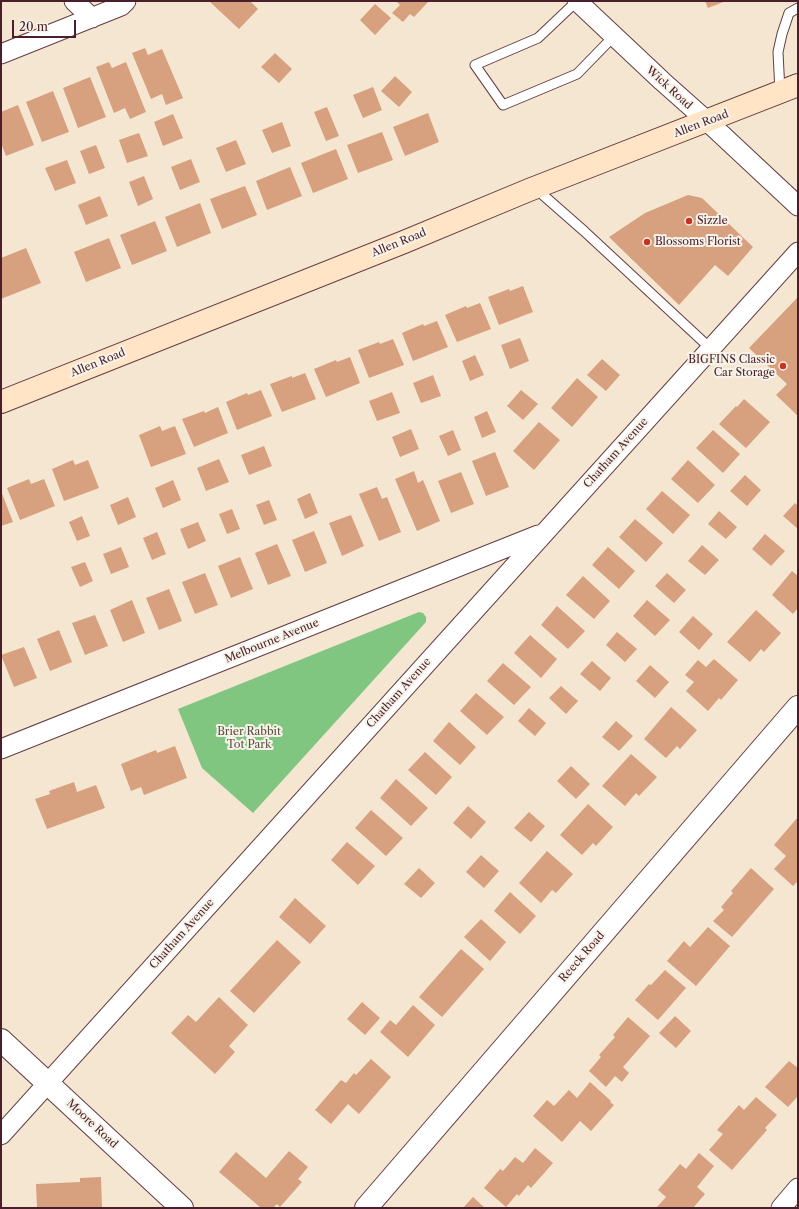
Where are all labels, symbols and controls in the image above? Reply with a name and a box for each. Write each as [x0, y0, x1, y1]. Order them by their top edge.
scale bar [14, 12, 78, 38]
text: 20 m [19, 19, 48, 34]
street label: Wick Road [643, 64, 695, 112]
street label: Allen Road [672, 107, 730, 141]
place label: Sizzle [697, 214, 728, 228]
marker: Sizzle [684, 216, 694, 226]
street label: Allen Road [370, 226, 428, 260]
place label: Blossoms Florist [655, 235, 741, 249]
marker: Blossoms Florist [642, 237, 652, 247]
street label: Allen Road [69, 346, 127, 380]
place label: BIGFINS Classic Car Storage [688, 353, 775, 379]
marker: BIGFINS Classic Car Storage [778, 361, 788, 371]
street label: Chatham Avenue [581, 415, 651, 491]
street label: Melbourne Avenue [223, 616, 321, 666]
street label: Chatham Avenue [364, 655, 434, 731]
park label: Brier Rabbit Tot Park [217, 725, 281, 751]
street label: Chatham Avenue [147, 896, 217, 972]
street label: Reeck Road [556, 929, 608, 985]
street label: Moore Road [64, 1097, 120, 1151]

